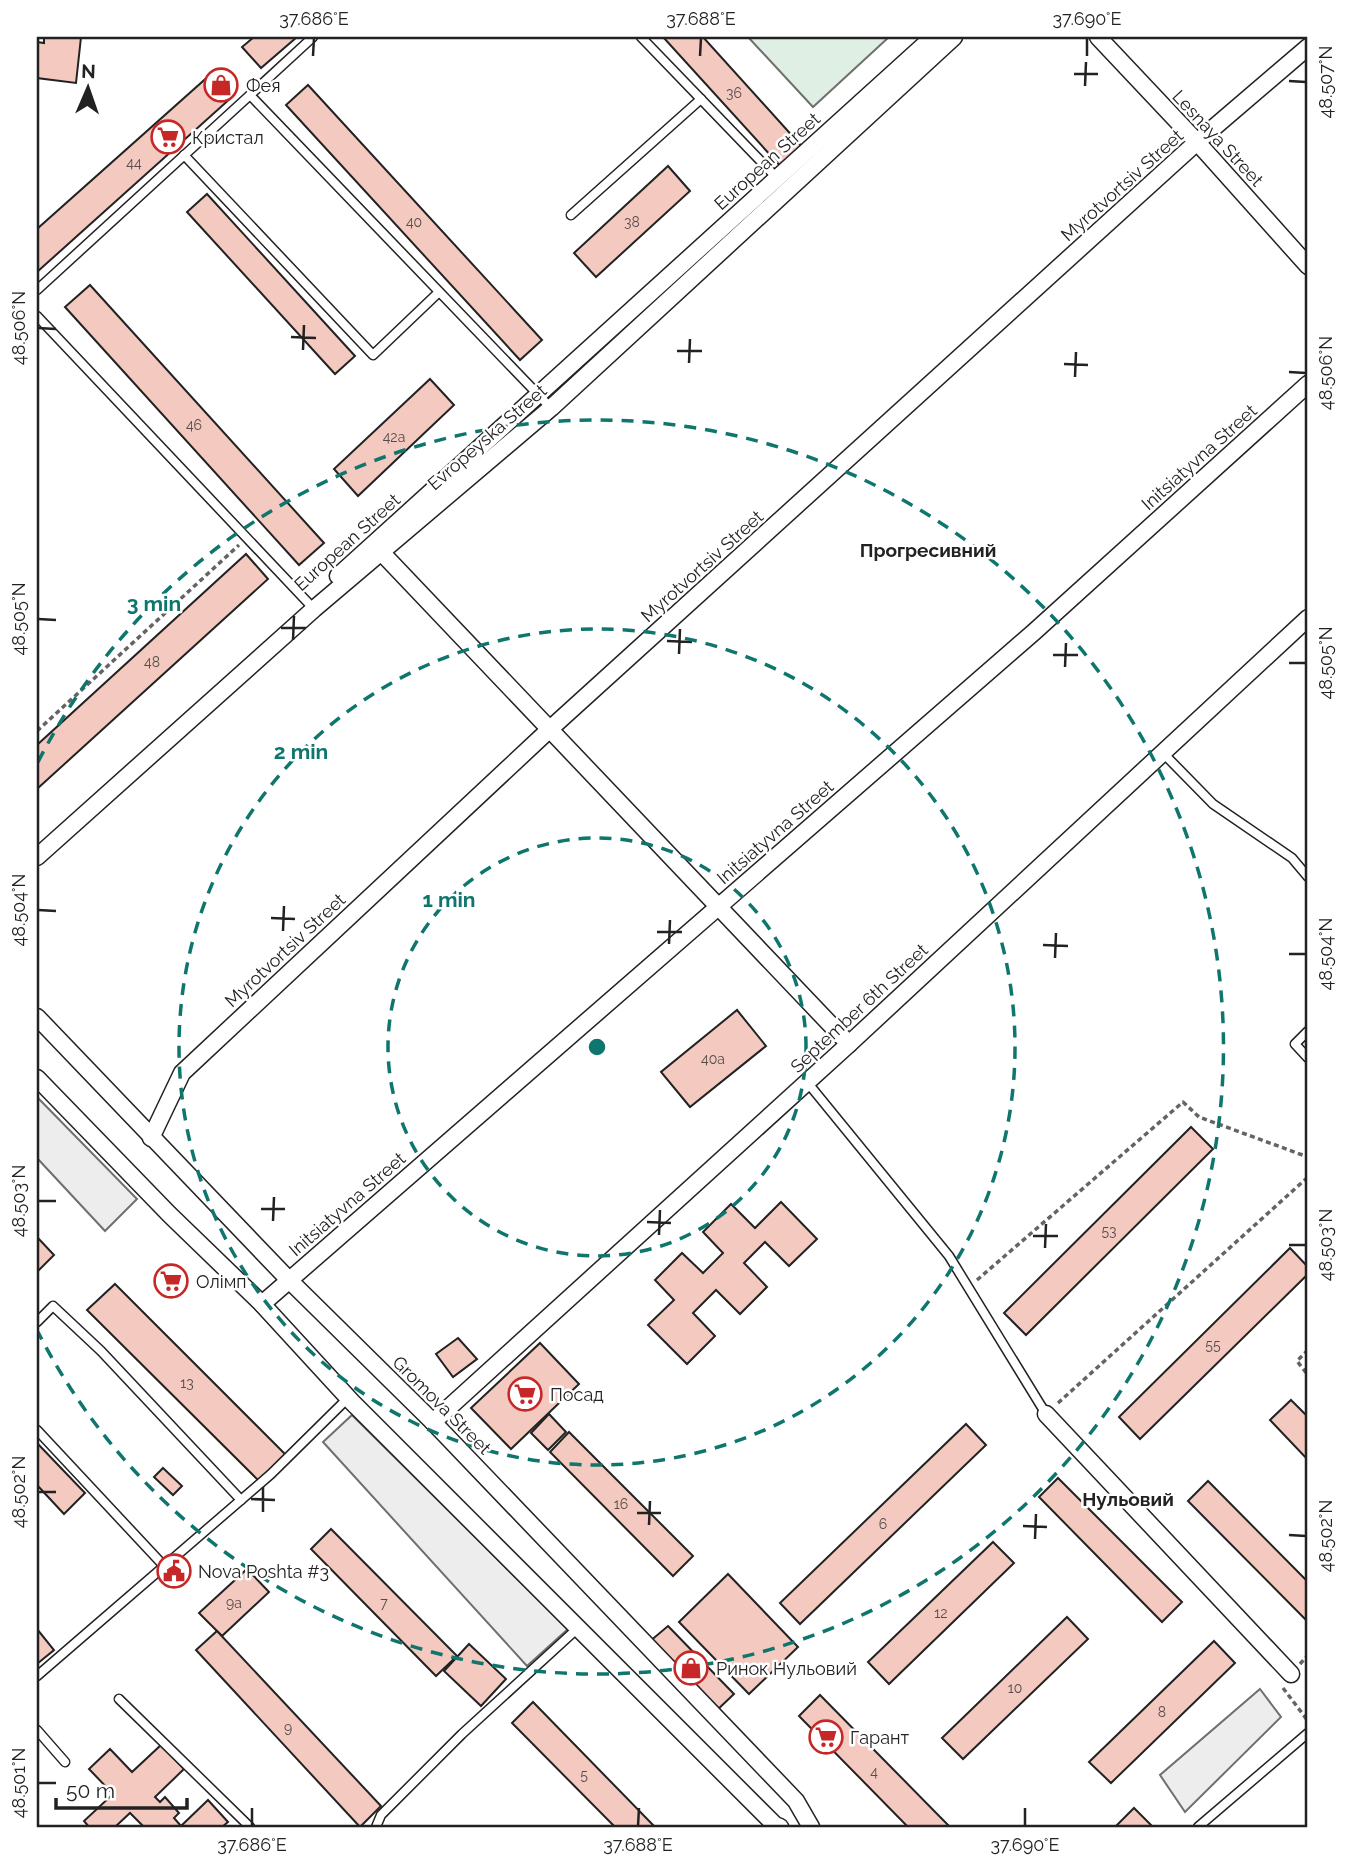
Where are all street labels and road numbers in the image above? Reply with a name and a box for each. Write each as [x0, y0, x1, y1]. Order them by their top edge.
street label: Lesnaya Street [1168, 86, 1268, 190]
street label: European Street [710, 108, 824, 214]
street label: Myrotvortsiv Street [1057, 125, 1187, 245]
street label: Evropeyska Street [423, 380, 551, 494]
street label: Initsiatyvna Street [1137, 400, 1261, 514]
street label: European Street [290, 489, 404, 595]
street label: Myrotvortsiv Street [637, 506, 767, 626]
street label: Initsiatyvna Street [712, 776, 838, 888]
street label: Myrotvortsiv Street [221, 889, 349, 1011]
street label: September 6th Street [786, 939, 932, 1077]
street label: Initsiatyvna Street [284, 1148, 410, 1260]
street label: Gromova Street [389, 1352, 495, 1458]

